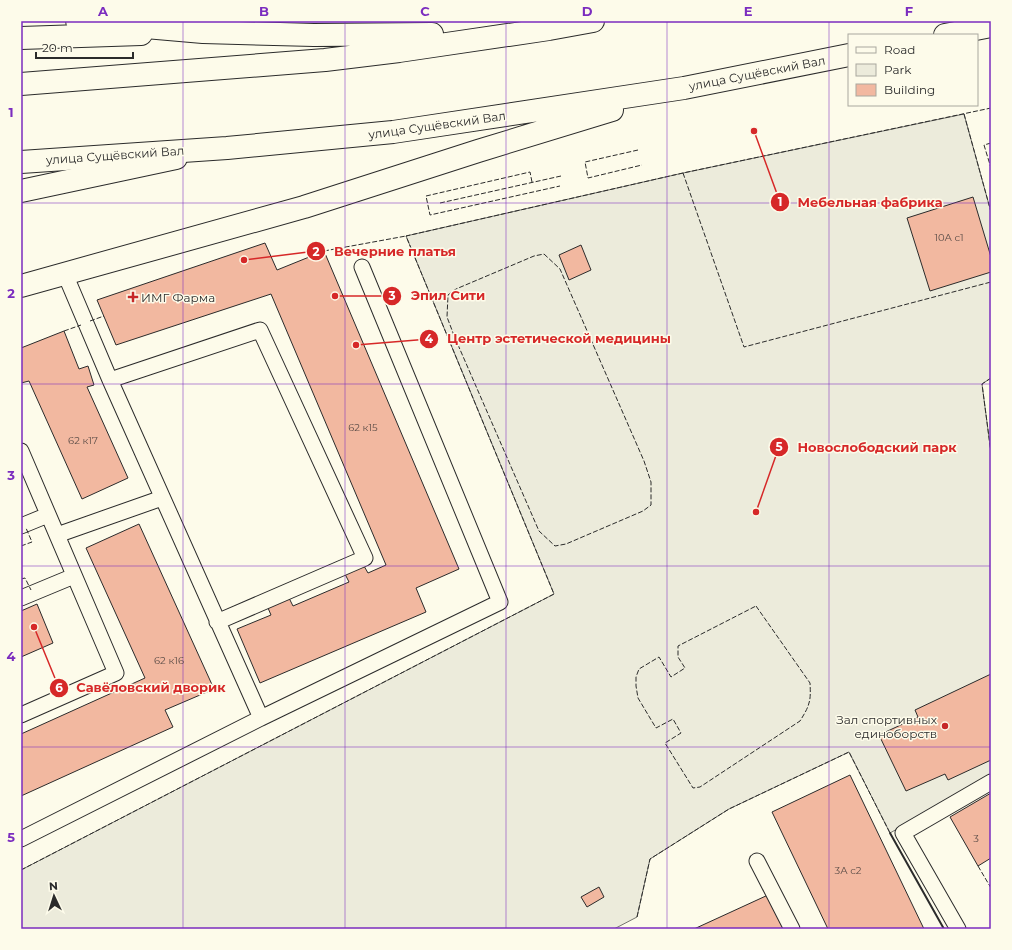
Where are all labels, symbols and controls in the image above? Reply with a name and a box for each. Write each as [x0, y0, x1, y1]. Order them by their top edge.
text: A [97, 3, 109, 19]
text: B [259, 3, 269, 19]
text: C [420, 3, 430, 19]
text: D [582, 3, 593, 19]
text: E [744, 3, 753, 19]
text: F [905, 3, 913, 19]
scale bar [36, 34, 133, 60]
legend [848, 34, 978, 106]
text: 20 m [42, 40, 73, 55]
text: Road [884, 42, 915, 57]
street label: улица Сущёвский Вал [687, 52, 827, 94]
text: Park [884, 62, 912, 77]
text: Building [884, 82, 935, 97]
text: 1 [8, 104, 14, 120]
street label: улица Сущёвский Вал [366, 108, 507, 142]
street label: улица Сущёвский Вал [44, 143, 185, 167]
callout: Мебельная фабрика [770, 190, 951, 215]
text: 1 [778, 194, 782, 209]
text: Мебельная фабрика [797, 194, 943, 210]
house number: 10А с1 [934, 231, 964, 244]
callout: Вечерние платья [306, 239, 464, 264]
text: Вечерние платья [334, 243, 456, 259]
text: 2 [312, 244, 320, 259]
callout: Эпил Сити [382, 283, 493, 308]
text: 2 [7, 285, 15, 301]
text: Эпил Сити [411, 287, 485, 303]
text: 3 [387, 288, 396, 303]
place label: ИМГ Фарма [141, 290, 215, 305]
marker: ИМГ Фарма [128, 292, 138, 302]
callout: Центр эстетической медицины [419, 326, 679, 351]
text: Центр эстетической медицины [447, 330, 671, 346]
text: 4 [425, 331, 434, 346]
house number: 62 к15 [348, 421, 378, 434]
house number: 62 к17 [68, 434, 98, 447]
callout: Новослободский парк [769, 434, 964, 459]
text: 5 [775, 439, 783, 454]
text: Новослободский парк [797, 439, 957, 455]
text: 3 [6, 467, 15, 483]
text: 4 [7, 648, 16, 664]
house number: 62 к16 [154, 654, 184, 667]
callout: Савёловский дворик [49, 675, 234, 700]
text: Савёловский дворик [76, 679, 226, 695]
text: 6 [55, 680, 63, 695]
place label: Зал спортивных единоборств [836, 712, 938, 741]
marker: Зал спортивных единоборств [940, 721, 950, 731]
text: 5 [7, 829, 15, 845]
house number: 3 [973, 832, 979, 845]
house number: 3А с2 [835, 864, 862, 877]
north arrow [34, 876, 74, 916]
text: N [48, 879, 58, 893]

